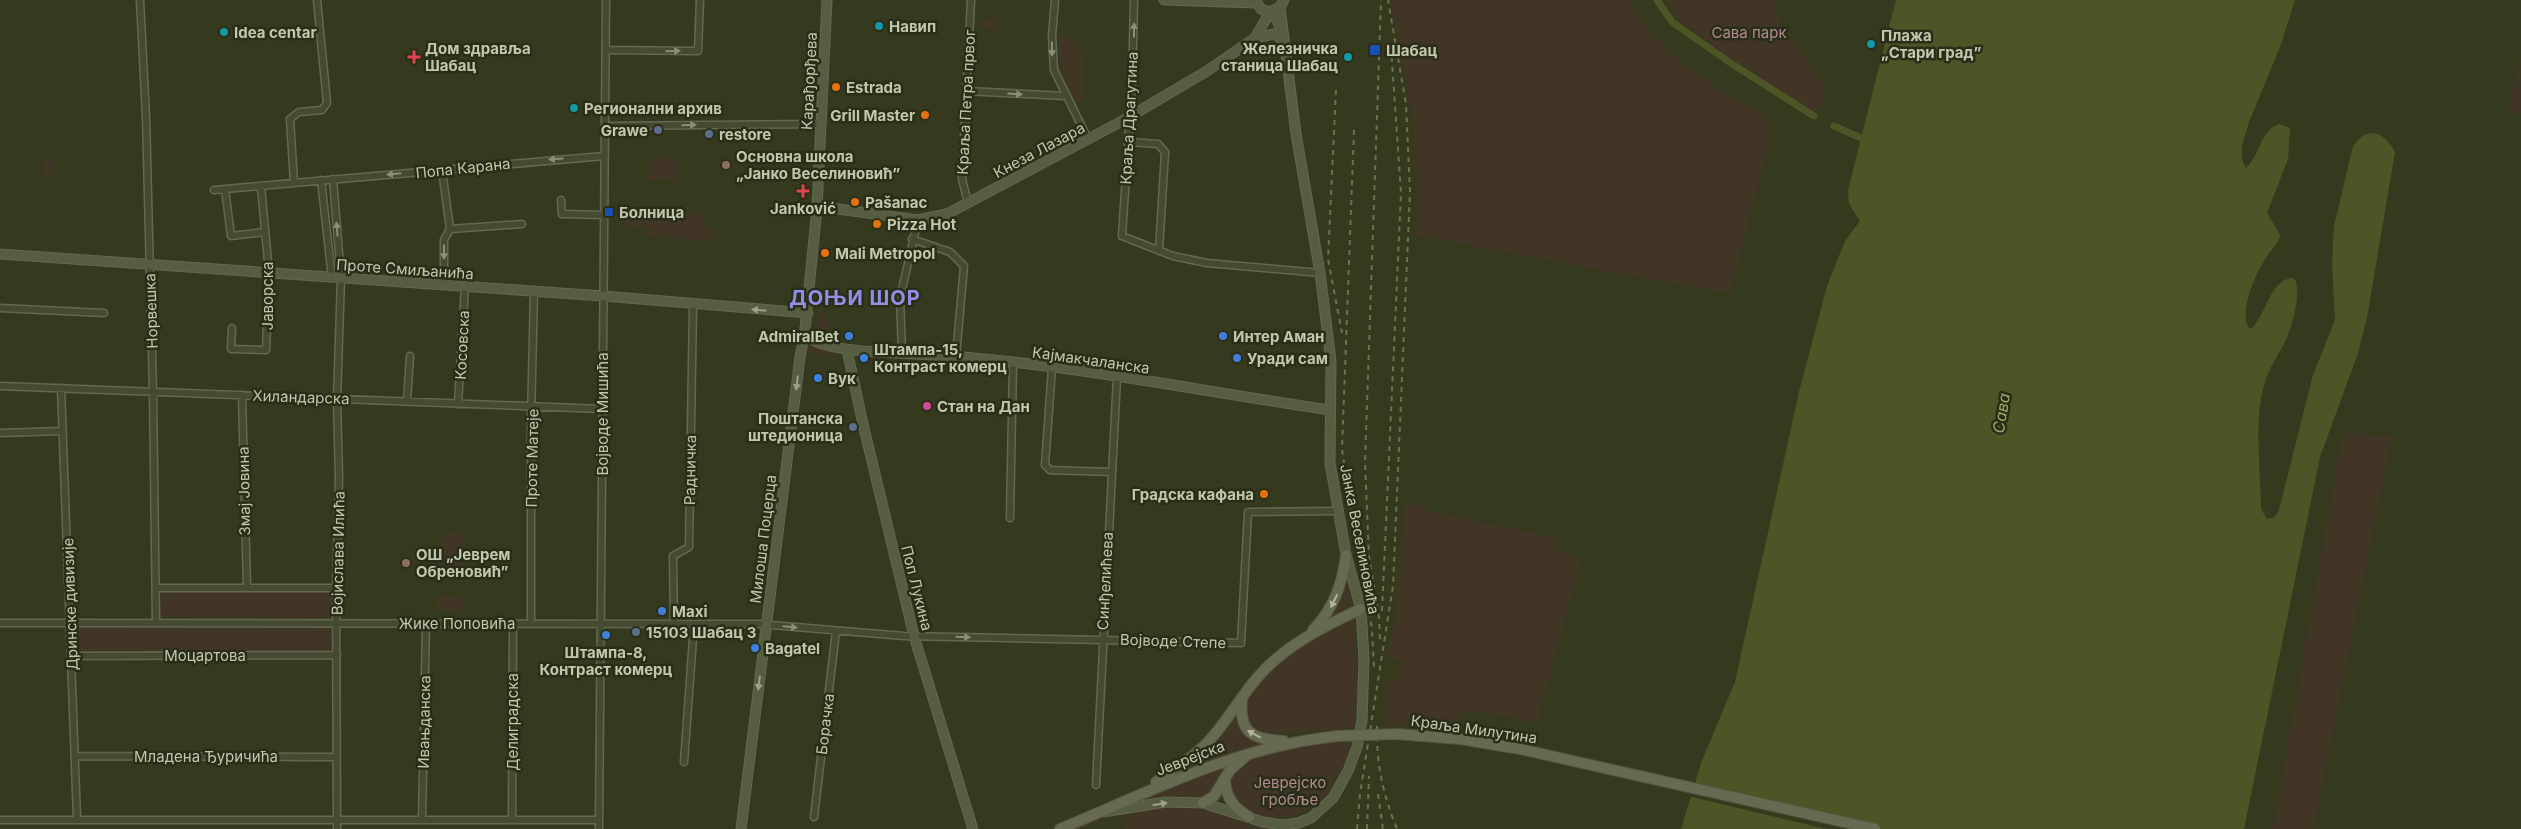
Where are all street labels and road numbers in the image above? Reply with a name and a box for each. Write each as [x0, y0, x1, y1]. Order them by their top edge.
street label: Краља Петра првог [953, 28, 979, 175]
street label: Карађорђева [797, 32, 821, 130]
street label: Краља Драгутина [1116, 51, 1142, 185]
street label: Кнеза Лазара [990, 118, 1088, 182]
street label: Попа Карана [415, 154, 511, 182]
street label: Проте Смиљанића [336, 255, 474, 283]
street label: Јаворска [258, 262, 277, 330]
street label: Норвешка [140, 273, 162, 349]
street label: Косовска [451, 310, 473, 380]
street label: Кајмакчаланска [1031, 342, 1151, 378]
street label: Војводе Мишића [593, 352, 612, 476]
street label: Хиландарска [252, 386, 350, 408]
street label: Проте Матеје [522, 408, 542, 508]
street label: Радничка [680, 435, 700, 505]
street label: Змај Јовина [234, 446, 254, 536]
street label: Јанка Веселиновића [1336, 462, 1384, 616]
street label: Милоша Поцерца [746, 474, 780, 604]
street label: Војислава Илића [327, 491, 349, 615]
street label: Синђелићева [1093, 531, 1117, 631]
street label: Дринске дивизије [58, 537, 82, 671]
street label: Поп Лукина [897, 543, 937, 633]
street label: Жике Поповића [399, 614, 515, 633]
street label: Војводе Степе [1120, 630, 1226, 652]
street label: Моцартова [164, 646, 246, 665]
street label: Делиградска [503, 673, 522, 771]
street label: Ивањданска [414, 675, 434, 769]
street label: Борачка [812, 692, 838, 756]
street label: Краља Милутина [1410, 711, 1538, 747]
street label: Јеврејска [1153, 736, 1227, 780]
street label: Младена Ђуричића [134, 747, 278, 766]

